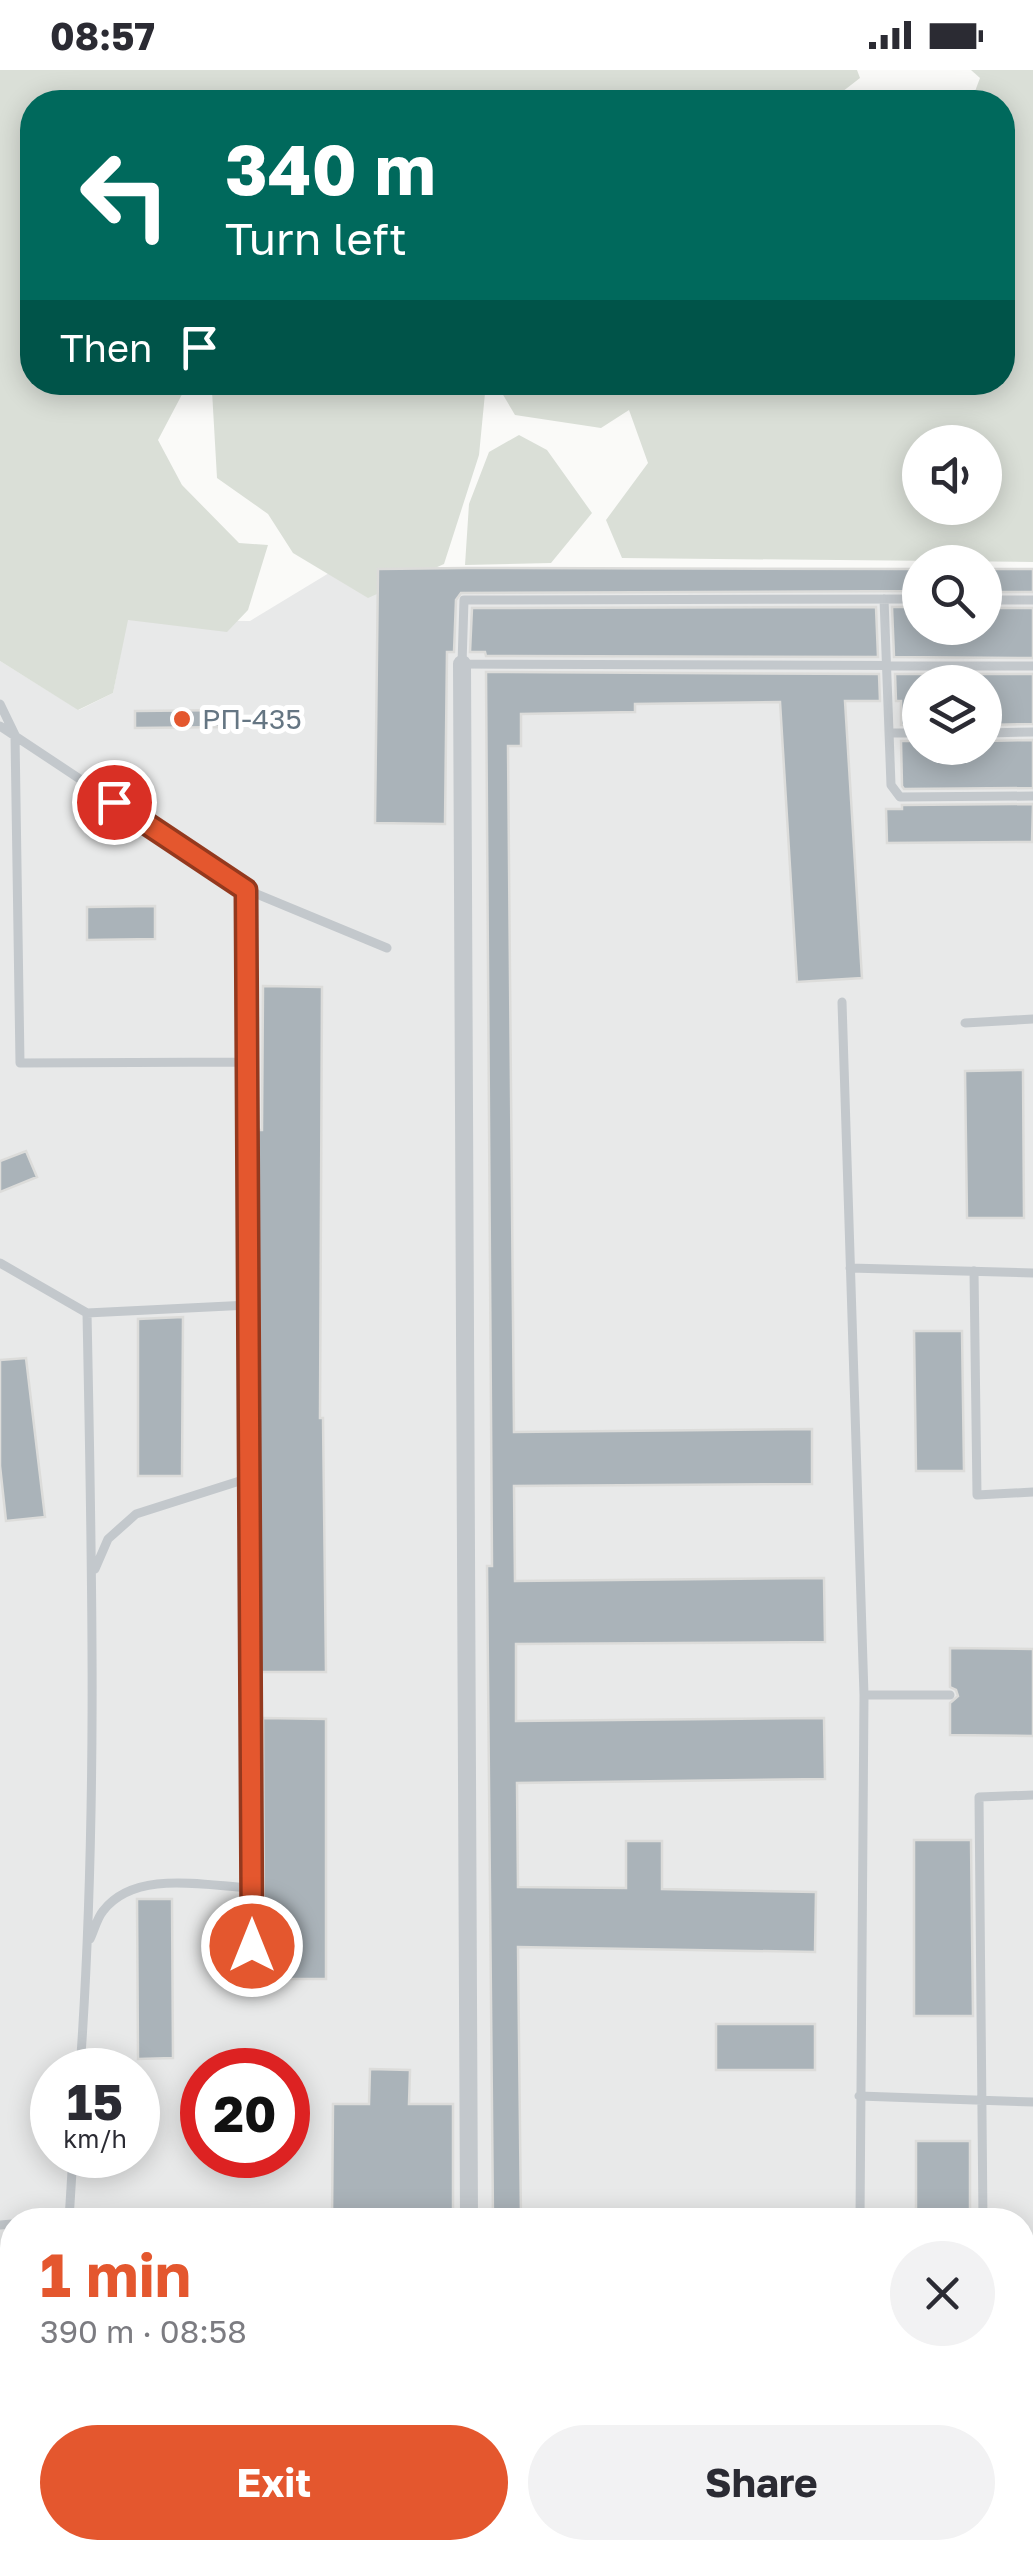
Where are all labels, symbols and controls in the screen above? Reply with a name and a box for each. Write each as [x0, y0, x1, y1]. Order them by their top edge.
text: 08:57 [50, 13, 155, 58]
text: 340 m [225, 126, 436, 210]
icon: left [60, 130, 190, 260]
text: Turn left [225, 211, 407, 265]
icon: arrive [172, 320, 227, 375]
text: Then [60, 325, 152, 370]
map controls [902, 425, 1002, 765]
button: sound [902, 425, 1002, 525]
button: search [902, 545, 1002, 645]
button: layers [902, 665, 1002, 765]
place label: РП-435 [202, 702, 302, 735]
marker: РП-435 [171, 708, 193, 730]
pin [72, 760, 157, 845]
icon: arrive [87, 775, 142, 830]
position arrow [200, 1894, 304, 1998]
speed limit sign: 20 [180, 2048, 310, 2178]
text: 15 [67, 2071, 123, 2131]
text: km/h [63, 2123, 127, 2154]
text: 1 min [40, 2238, 191, 2310]
button: close [890, 2241, 995, 2346]
text: 390 m · 08:58 [40, 2312, 247, 2350]
button: Exit [40, 2425, 508, 2540]
button: Share [528, 2425, 995, 2540]

